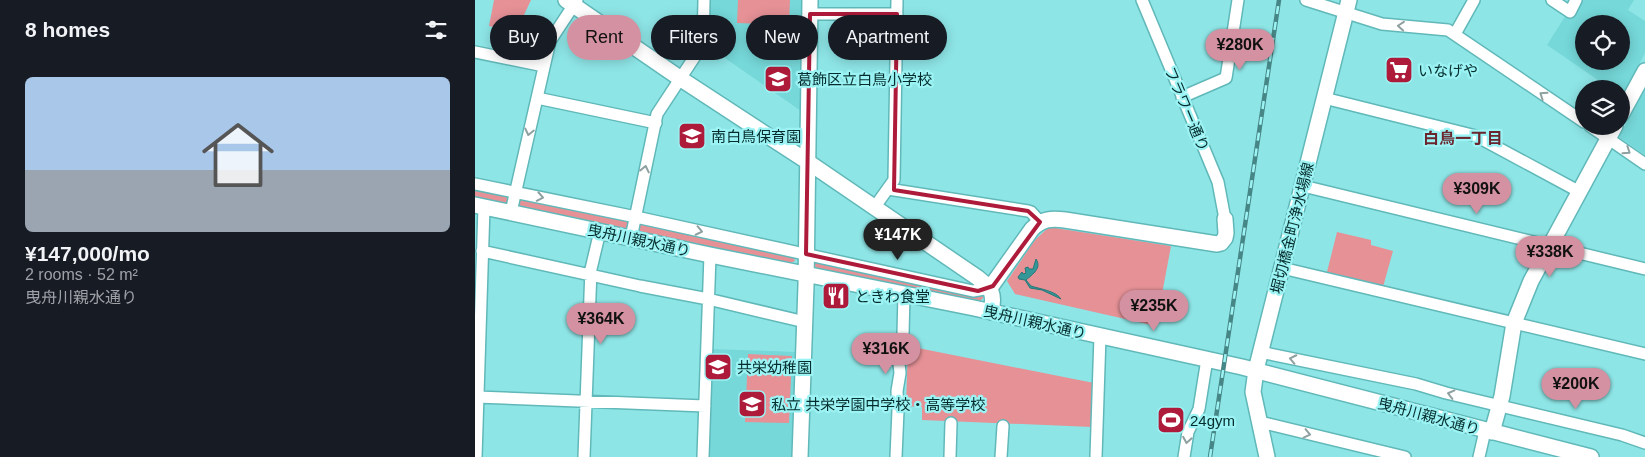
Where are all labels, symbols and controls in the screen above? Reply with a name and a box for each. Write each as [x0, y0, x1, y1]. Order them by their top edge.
chip: Buy [490, 15, 557, 60]
chip: Rent [567, 15, 641, 60]
chip: Filters [651, 15, 736, 60]
chip: New [746, 15, 818, 60]
chip: Apartment [828, 15, 947, 60]
map controls [1575, 15, 1630, 135]
button: locate [1575, 15, 1630, 70]
icon: filters [422, 16, 450, 44]
text: 8 homes [25, 18, 110, 41]
one-way arrow [1397, 20, 1405, 31]
pin: ¥280K [1205, 28, 1275, 71]
text: ¥280K [1216, 36, 1264, 53]
supermarket icon: いなげや [1384, 55, 1414, 85]
place label: いなげや [1418, 62, 1478, 79]
school or university icon: 葛飾区立白鳥小学校 [763, 64, 793, 94]
street label: フラワー通り [1162, 64, 1212, 154]
place label: 葛飾区立白鳥小学校 [797, 71, 932, 88]
button: layers [1575, 80, 1630, 135]
one-way arrow [1540, 92, 1549, 101]
icon: home [193, 110, 283, 200]
school or university icon: 南白鳥保育園 [677, 121, 707, 151]
one-way arrow [524, 127, 535, 136]
place label: 南白鳥保育園 [711, 128, 801, 145]
district label: 白鳥一丁目 [1423, 129, 1503, 147]
one-way arrow [1621, 145, 1630, 154]
street label: 堀切橋金町浄水場線 [1267, 160, 1317, 296]
one-way arrow [640, 165, 650, 174]
pin: ¥309K [1442, 172, 1512, 215]
text: ¥309K [1453, 180, 1501, 197]
one-way arrow [535, 192, 544, 202]
pin: ¥147K [863, 218, 933, 261]
street label: 曳舟川親水通り [586, 221, 692, 259]
one-way arrow [694, 225, 703, 236]
text: ¥147K [874, 226, 922, 243]
pin: ¥338K [1515, 236, 1585, 278]
text: ¥147,000/mo [25, 242, 150, 265]
text: ¥338K [1526, 243, 1574, 260]
text: 2 rooms · 52 m² [25, 266, 138, 283]
restaurant icon: ときわ食堂 [821, 281, 851, 311]
place label: ときわ食堂 [855, 288, 930, 305]
text: 曳舟川親水通り [25, 289, 137, 306]
pin: ¥235K [1119, 290, 1189, 332]
text: ¥235K [1130, 297, 1178, 314]
pin: ¥364K [566, 302, 636, 345]
street label: 曳舟川親水通り [982, 302, 1088, 342]
text: ¥364K [577, 310, 625, 327]
pin: ¥316K [851, 332, 921, 375]
text: ¥316K [862, 340, 910, 357]
school or university icon: 共栄幼稚園 [703, 352, 733, 382]
one-way arrow [1288, 354, 1297, 365]
place label: 共栄幼稚園 [737, 359, 812, 376]
pin: ¥200K [1541, 368, 1611, 410]
text: ¥200K [1552, 375, 1600, 392]
school or university icon: 私立 共栄学園中学校・高等学校 [737, 389, 767, 419]
one-way arrow [1447, 389, 1456, 400]
street label: 曳舟川親水通り [1376, 394, 1482, 438]
place label: 私立 共栄学園中学校・高等学校 [771, 396, 985, 413]
sports icon: 24gym [1156, 405, 1186, 435]
place label: 24gym [1190, 412, 1235, 429]
one-way arrow [1303, 428, 1312, 439]
one-way arrow [1183, 435, 1193, 444]

